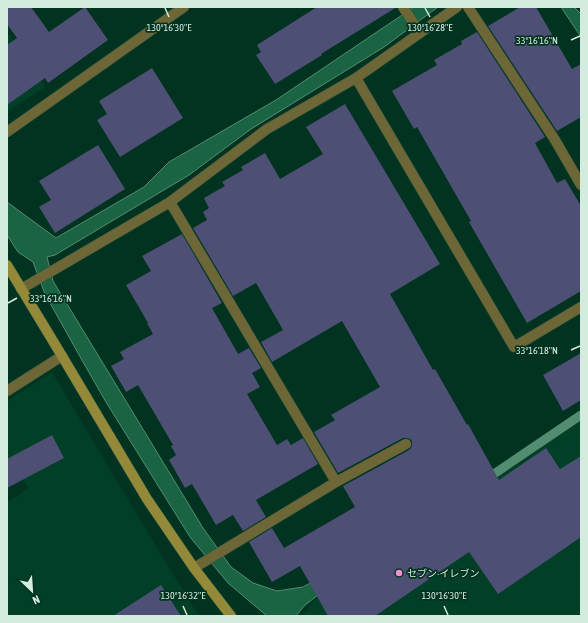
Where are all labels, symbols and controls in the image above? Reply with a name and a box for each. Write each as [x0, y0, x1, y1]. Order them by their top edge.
text: 130°16'30"E [147, 22, 192, 33]
text: 130°16'28"E [408, 22, 453, 33]
text: 33°16'16"N [516, 35, 558, 46]
text: 33°16'16"N [30, 293, 72, 304]
text: 33°16'18"N [516, 345, 558, 356]
marker: セブン-イレブン [394, 568, 404, 578]
place label: セブン-イレブン [407, 568, 480, 579]
north arrow [12, 571, 52, 611]
text: 130°16'32"E [161, 590, 206, 601]
text: 130°16'30"E [422, 590, 467, 601]
text: N [31, 593, 42, 607]

